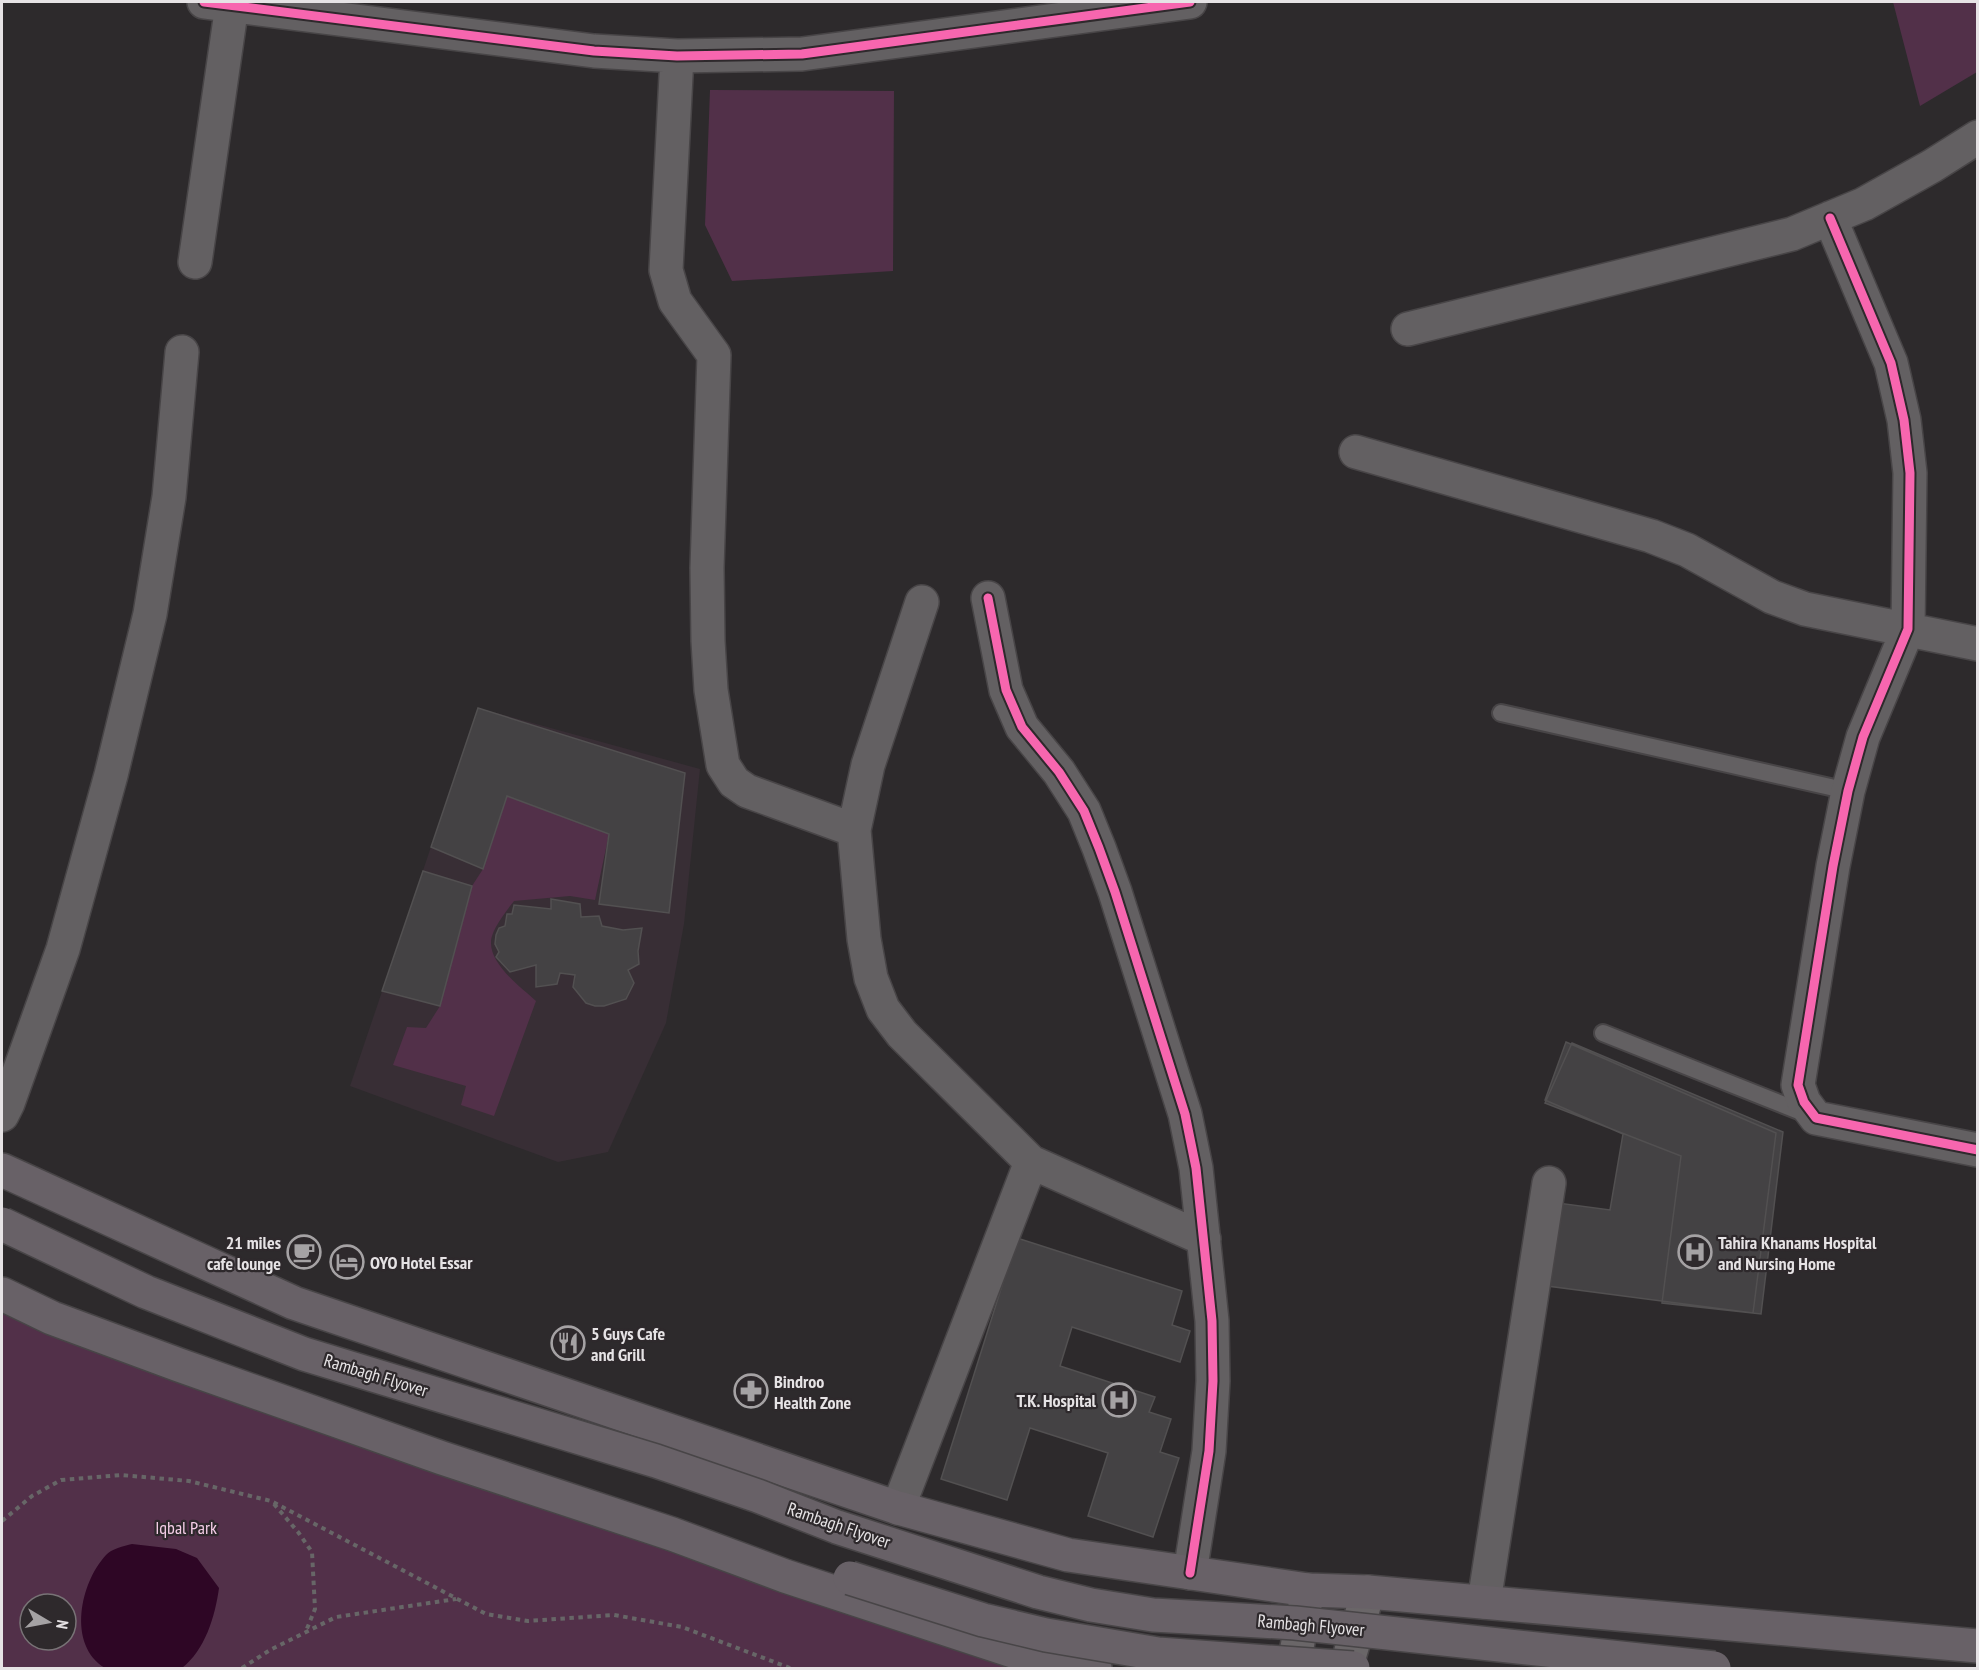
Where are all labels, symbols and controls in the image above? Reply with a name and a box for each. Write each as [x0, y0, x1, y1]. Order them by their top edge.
place label: 21 miles cafe lounge [207, 1231, 281, 1275]
place label: Tahira Khanams Hospital and Nursing Home [1718, 1231, 1877, 1275]
cafe icon: 21 miles cafe lounge [286, 1234, 322, 1270]
hospital icon: Tahira Khanams Hospital and Nursing Home [1677, 1234, 1713, 1270]
hotel icon: OYO Hotel Essar [329, 1244, 365, 1280]
place label: OYO Hotel Essar [370, 1251, 473, 1274]
place label: 5 Guys Cafe and Grill [591, 1322, 665, 1366]
restaurant icon: 5 Guys Cafe and Grill [550, 1325, 586, 1361]
street label: Rambagh Flyover [321, 1348, 431, 1402]
place label: Bindroo Health Zone [774, 1370, 852, 1414]
pharmacy icon: Bindroo Health Zone [733, 1373, 769, 1409]
hospital icon: T.K. Hospital [1101, 1382, 1137, 1418]
place label: T.K. Hospital [1017, 1389, 1097, 1412]
street label: Rambagh Flyover [784, 1497, 894, 1553]
park label: Iqbal Park [155, 1516, 217, 1539]
north arrow [18, 1592, 78, 1652]
street label: Rambagh Flyover [1256, 1609, 1366, 1641]
text: N [52, 1619, 73, 1631]

